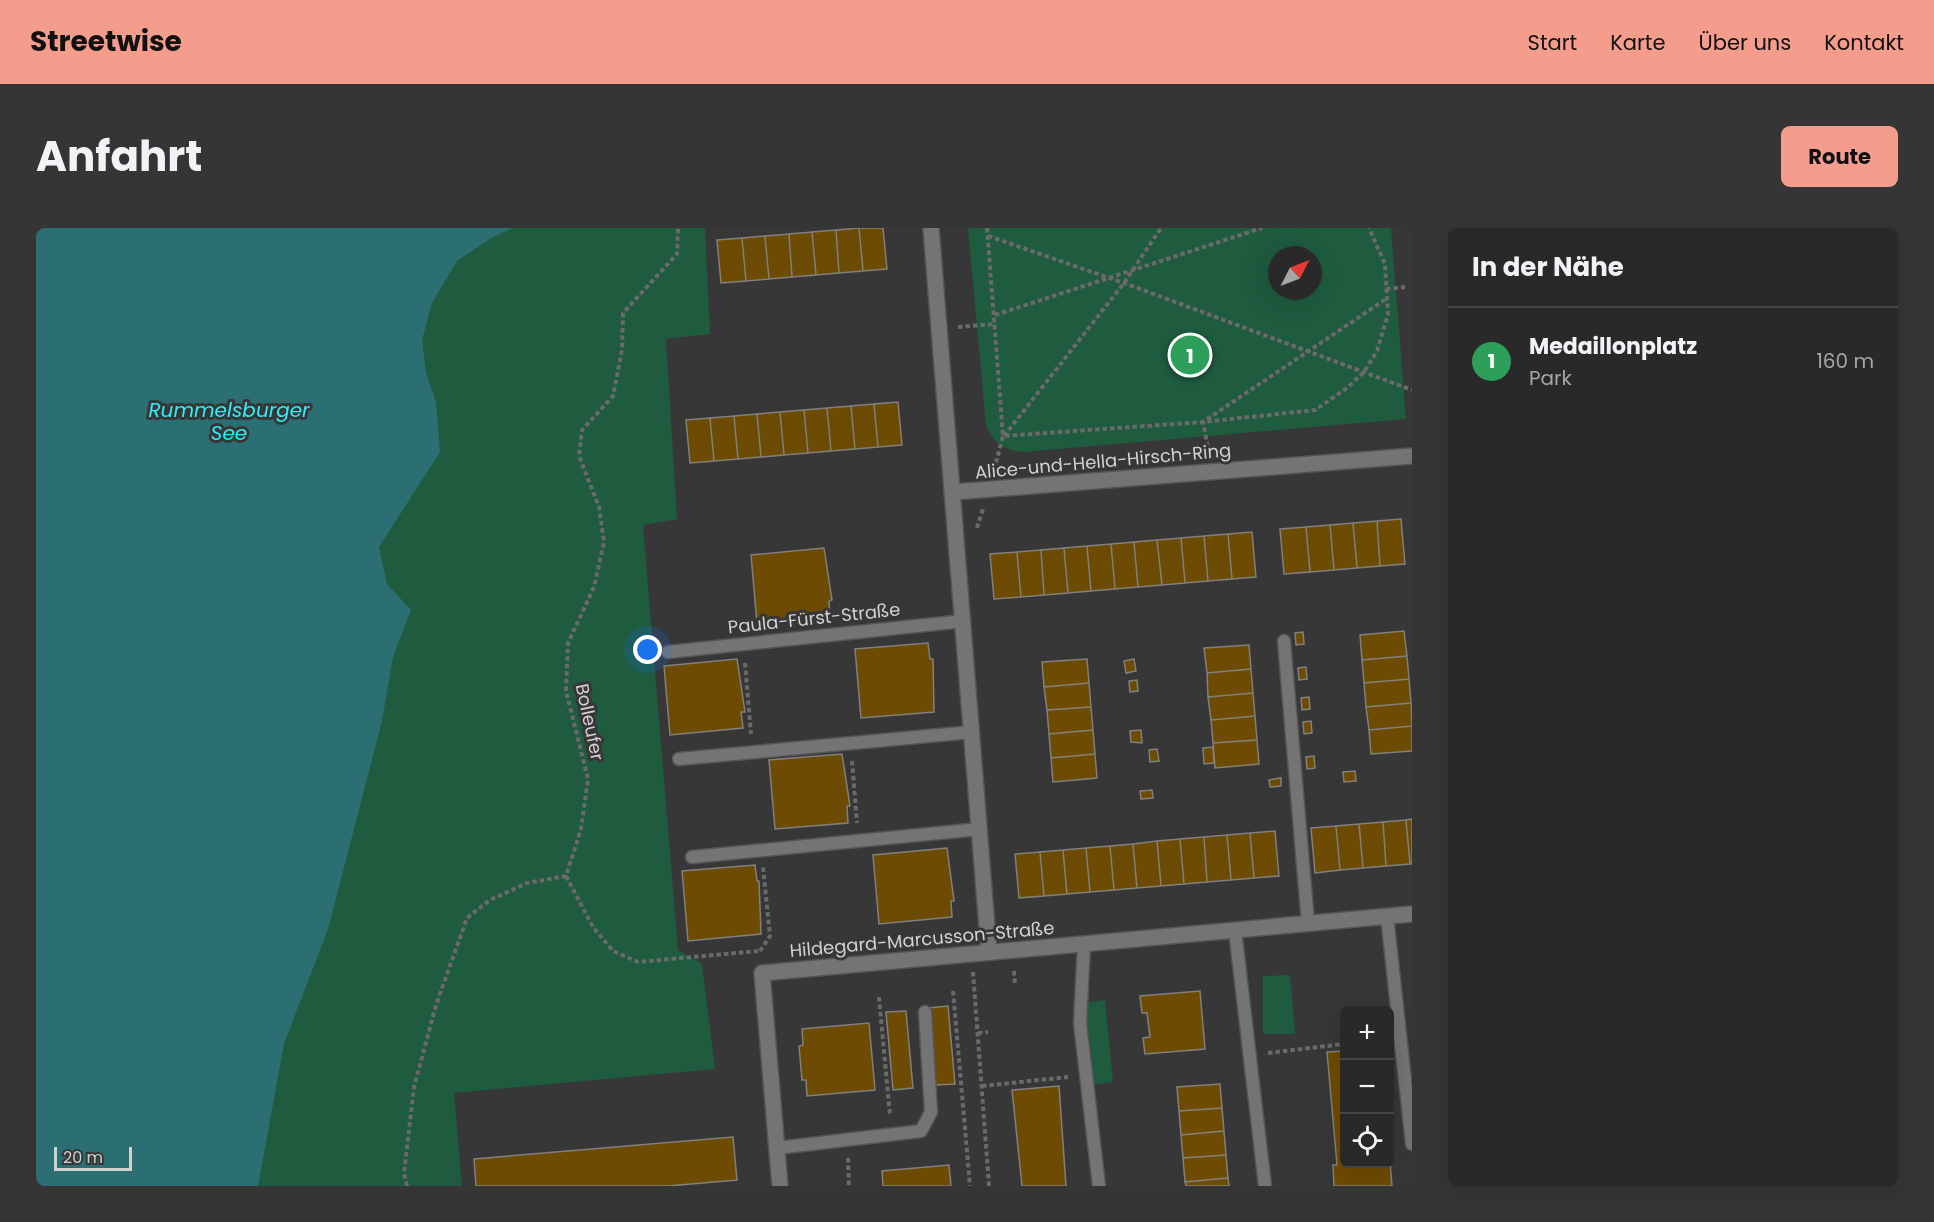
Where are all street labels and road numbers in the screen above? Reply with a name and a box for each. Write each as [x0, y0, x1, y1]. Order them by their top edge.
street label: Alice-und-Hella-Hirsch-Ring [974, 437, 1232, 485]
street label: Paula-Fürst-Straße [727, 597, 901, 639]
street label: Bolleufer [570, 681, 610, 763]
street label: Hildegard-Marcusson-Straße [789, 915, 1055, 963]

